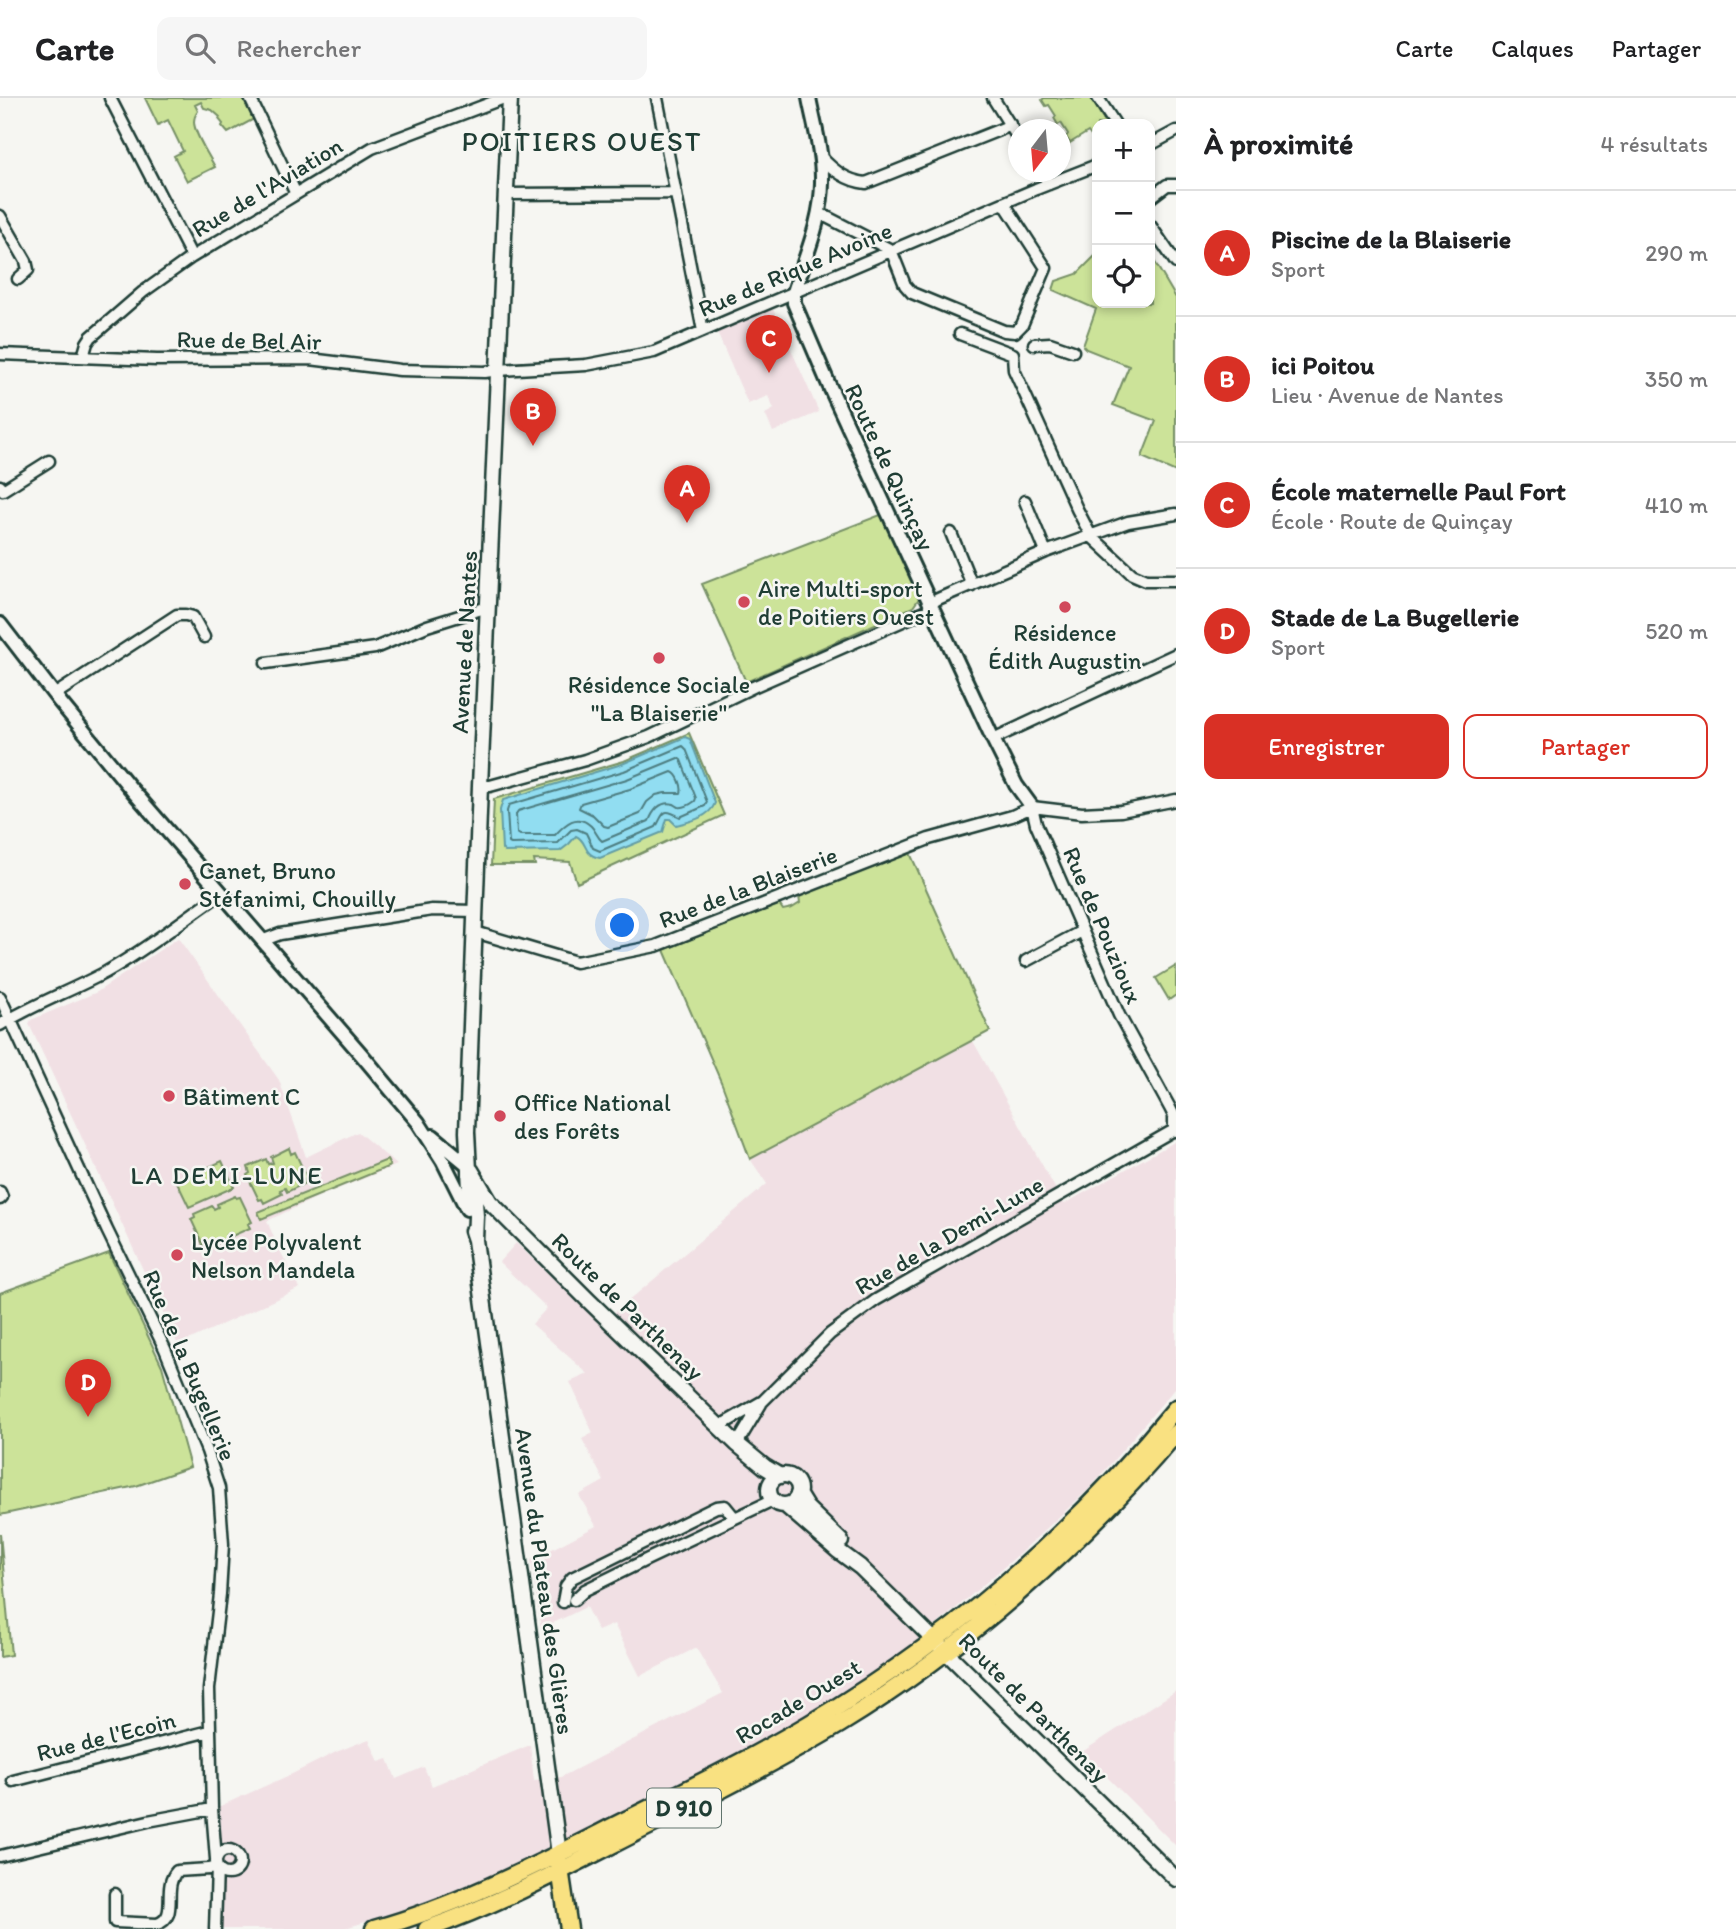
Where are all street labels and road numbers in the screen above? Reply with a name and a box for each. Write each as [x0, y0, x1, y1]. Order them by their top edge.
street label: Rue de l'Aviation [186, 131, 348, 243]
street label: Rue de Rique Avoine [694, 215, 896, 323]
street label: Rue de Bel Air [176, 324, 322, 356]
street label: Route de Quinçay [839, 379, 941, 555]
street label: Avenue de Nantes [445, 550, 483, 734]
street label: Rue de la Blaiserie [655, 840, 841, 934]
street label: Rue de Pouzioux [1057, 842, 1149, 1008]
street label: Rue de la Demi-Lune [849, 1169, 1049, 1301]
street label: Route de Parthenay [546, 1226, 710, 1386]
street label: Rue de la Bugellerie [137, 1265, 243, 1465]
street label: Avenue du Plateau des Glières [509, 1426, 581, 1736]
street label: Route de Parthenay [953, 1626, 1115, 1788]
street label: Rocade Ouest [730, 1652, 866, 1750]
street label: Rue de l'Ecoin [33, 1705, 179, 1767]
road number: D 910 [647, 1788, 721, 1828]

